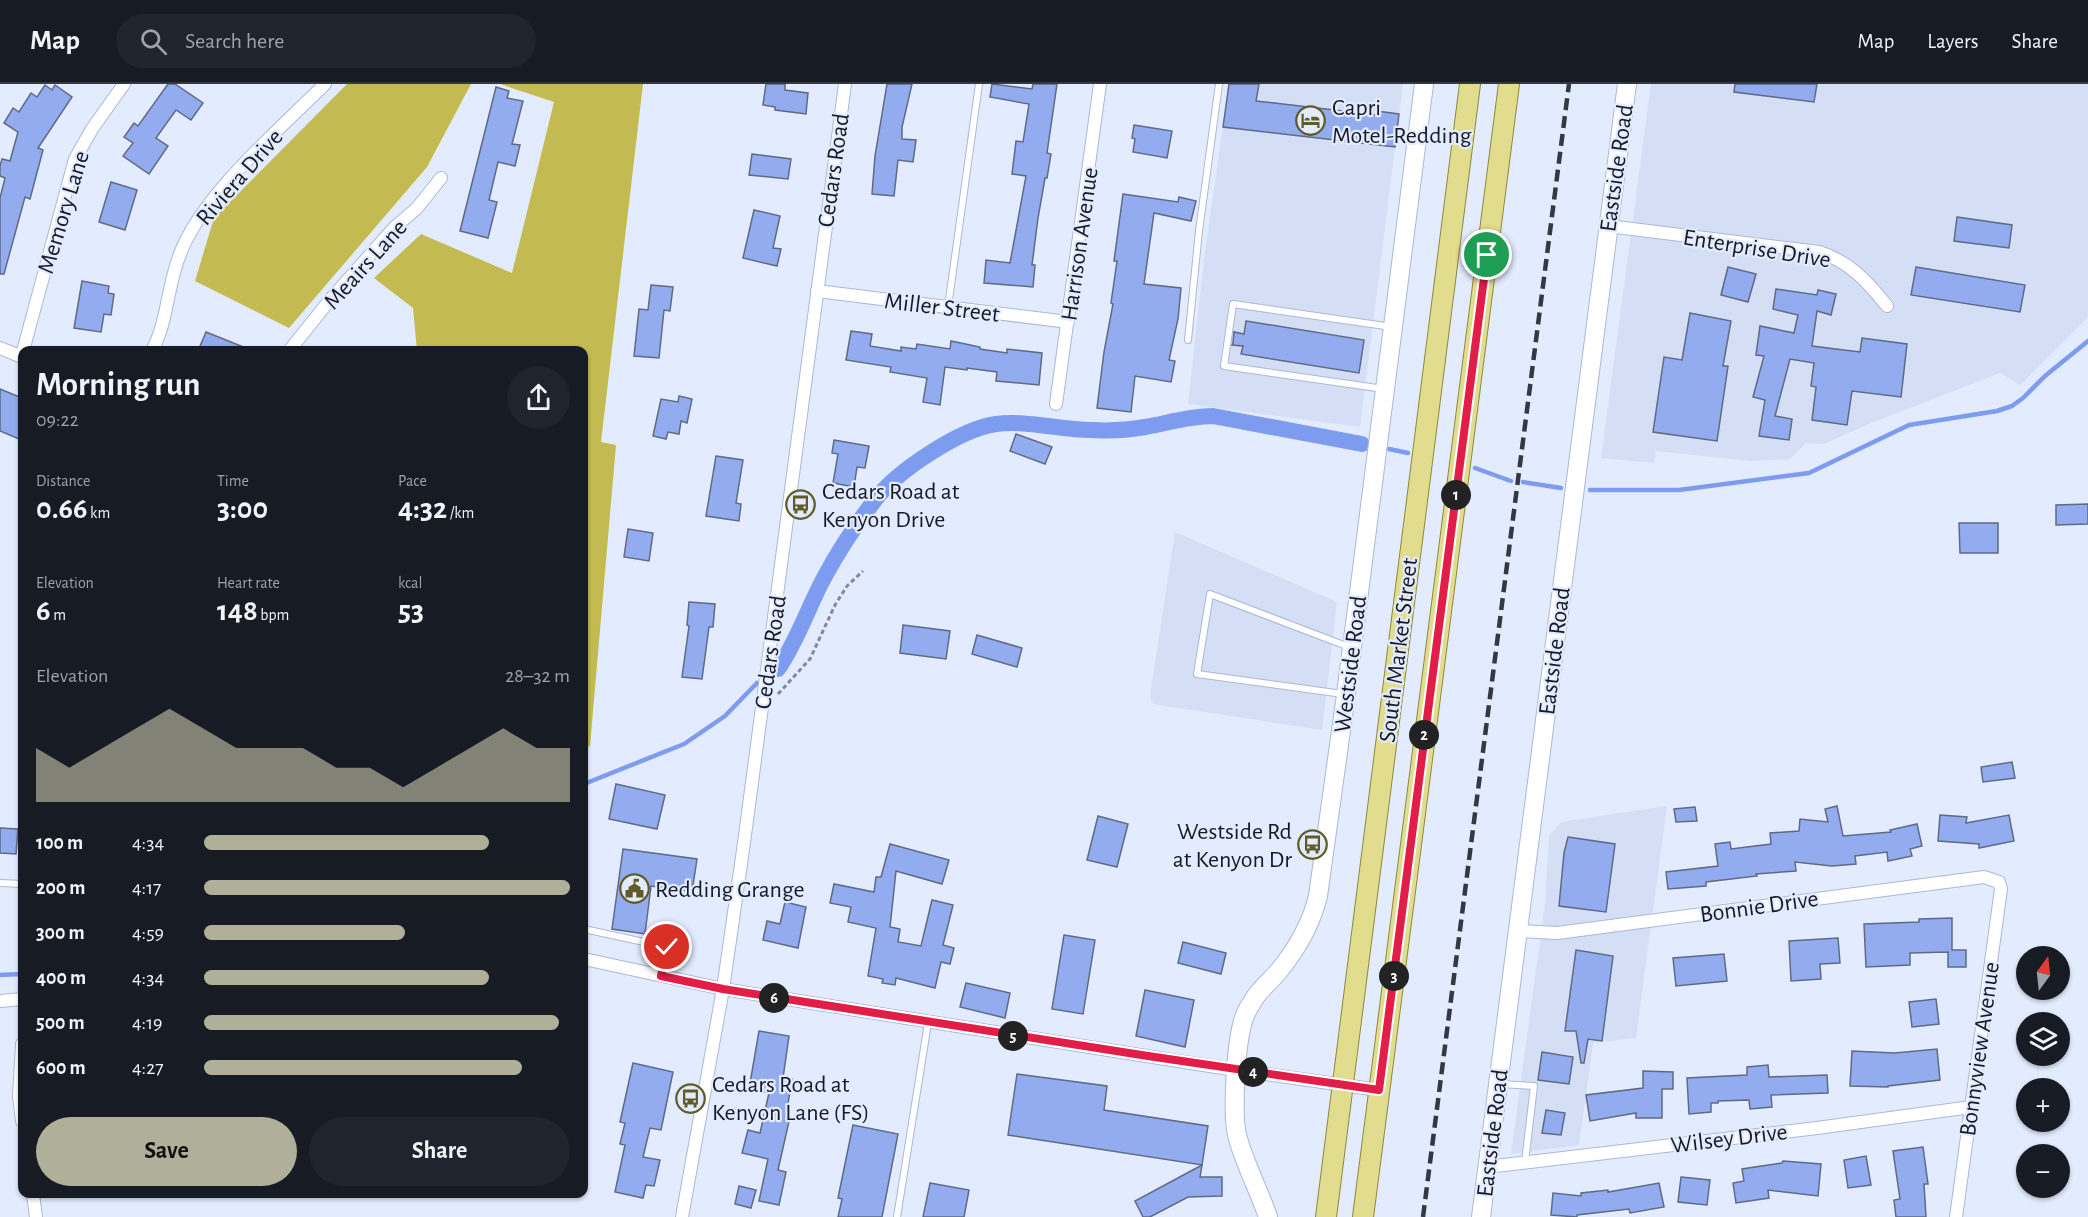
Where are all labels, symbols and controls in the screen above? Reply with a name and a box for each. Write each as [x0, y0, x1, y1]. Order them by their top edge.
search box [116, 14, 536, 68]
icon: search [137, 25, 170, 58]
text: Map [30, 27, 80, 55]
text: Search here [185, 30, 284, 52]
text: Map [1858, 31, 1894, 52]
text: Layers [1927, 31, 1978, 52]
text: Share [2011, 31, 2058, 52]
place label: Capri Motel-Redding [1332, 96, 1472, 148]
street label: Eastside Road [1596, 103, 1638, 233]
hotel icon: Capri Motel-Redding [1295, 105, 1327, 137]
street label: Cedars Road [814, 112, 854, 229]
street label: Riviera Drive [192, 125, 288, 230]
street label: Memory Lane [34, 148, 94, 276]
street label: Harrison Avenue [1057, 166, 1103, 322]
street label: Meairs Lane [320, 215, 412, 314]
street label: Enterprise Drive [1681, 225, 1832, 273]
pin [1461, 229, 1512, 280]
icon: arrive [1470, 238, 1503, 271]
street label: Miller Street [883, 289, 1001, 327]
button: share [507, 366, 570, 429]
text: Morning run [36, 369, 200, 402]
text: 09:22 [36, 410, 79, 430]
text: Distance [36, 473, 90, 489]
text: Time [217, 473, 249, 489]
text: Pace [398, 473, 427, 489]
place label: Cedars Road at Kenyon Drive [822, 480, 960, 532]
pin: 1 [1441, 480, 1471, 510]
text: 1 [1453, 487, 1459, 503]
bus stop icon: Cedars Road at Kenyon Drive [785, 489, 817, 521]
text: 0.66 [36, 494, 87, 524]
text: 3:00 [217, 494, 268, 524]
text: 4:32 [398, 494, 447, 524]
text: km [87, 505, 110, 521]
text: /km [447, 505, 474, 521]
street label: South Market Street [1376, 556, 1422, 744]
text: Elevation [36, 575, 94, 591]
text: Heart rate [217, 575, 280, 591]
text: kcal [398, 575, 422, 591]
street label: Eastside Road [1535, 586, 1575, 716]
street label: Cedars Road [751, 594, 791, 711]
street label: Westside Road [1331, 594, 1371, 734]
text: 6 [36, 596, 51, 626]
text: 148 [217, 596, 258, 626]
text: 53 [398, 596, 424, 626]
text: m [51, 607, 66, 623]
text: bpm [258, 607, 289, 623]
text: Elevation [36, 666, 108, 686]
text: 28–32 m [505, 666, 570, 686]
pin: 2 [1409, 720, 1439, 750]
text: 2 [1420, 727, 1428, 743]
place label: Westside Rd at Kenyon Dr [1173, 820, 1292, 872]
bus stop icon: Westside Rd at Kenyon Dr [1297, 829, 1329, 861]
text: 100 m [36, 833, 83, 853]
text: 4:34 [132, 833, 164, 853]
public building icon: Redding Grange [618, 873, 650, 905]
text: 200 m [36, 878, 85, 898]
text: 4:17 [132, 878, 161, 898]
place label: Redding Grange [655, 878, 805, 902]
street label: Bonnie Drive [1698, 887, 1820, 927]
pin [641, 921, 692, 972]
text: 300 m [36, 923, 85, 943]
text: 4:59 [132, 923, 164, 943]
icon: check [650, 930, 683, 963]
north arrow [2016, 946, 2070, 1000]
map controls [2016, 946, 2070, 1198]
pin: 3 [1379, 961, 1409, 991]
street label: Bonnyview Avenue [1956, 961, 2004, 1138]
text: 400 m [36, 968, 86, 988]
text: 4:34 [132, 968, 164, 988]
text: 3 [1391, 968, 1397, 984]
pin: 6 [759, 983, 789, 1013]
text: 6 [770, 990, 778, 1006]
button: layers [2016, 1012, 2070, 1066]
text: 500 m [36, 1013, 85, 1033]
text: 4:19 [132, 1013, 162, 1033]
pin: 5 [998, 1021, 1028, 1051]
text: 5 [1010, 1028, 1016, 1044]
pin: 4 [1238, 1057, 1268, 1087]
text: 600 m [36, 1058, 86, 1078]
text: 4:27 [132, 1058, 164, 1078]
text: 4 [1249, 1064, 1257, 1080]
street label: Eastside Road [1473, 1068, 1513, 1198]
place label: Cedars Road at Kenyon Lane (FS) [712, 1073, 870, 1125]
button: + [2016, 1078, 2070, 1132]
bus stop icon: Cedars Road at Kenyon Lane (FS) [675, 1082, 707, 1114]
button: Save [36, 1117, 297, 1186]
button: Share [309, 1117, 570, 1186]
street label: Wilsey Drive [1669, 1120, 1789, 1158]
button: − [2016, 1144, 2070, 1198]

